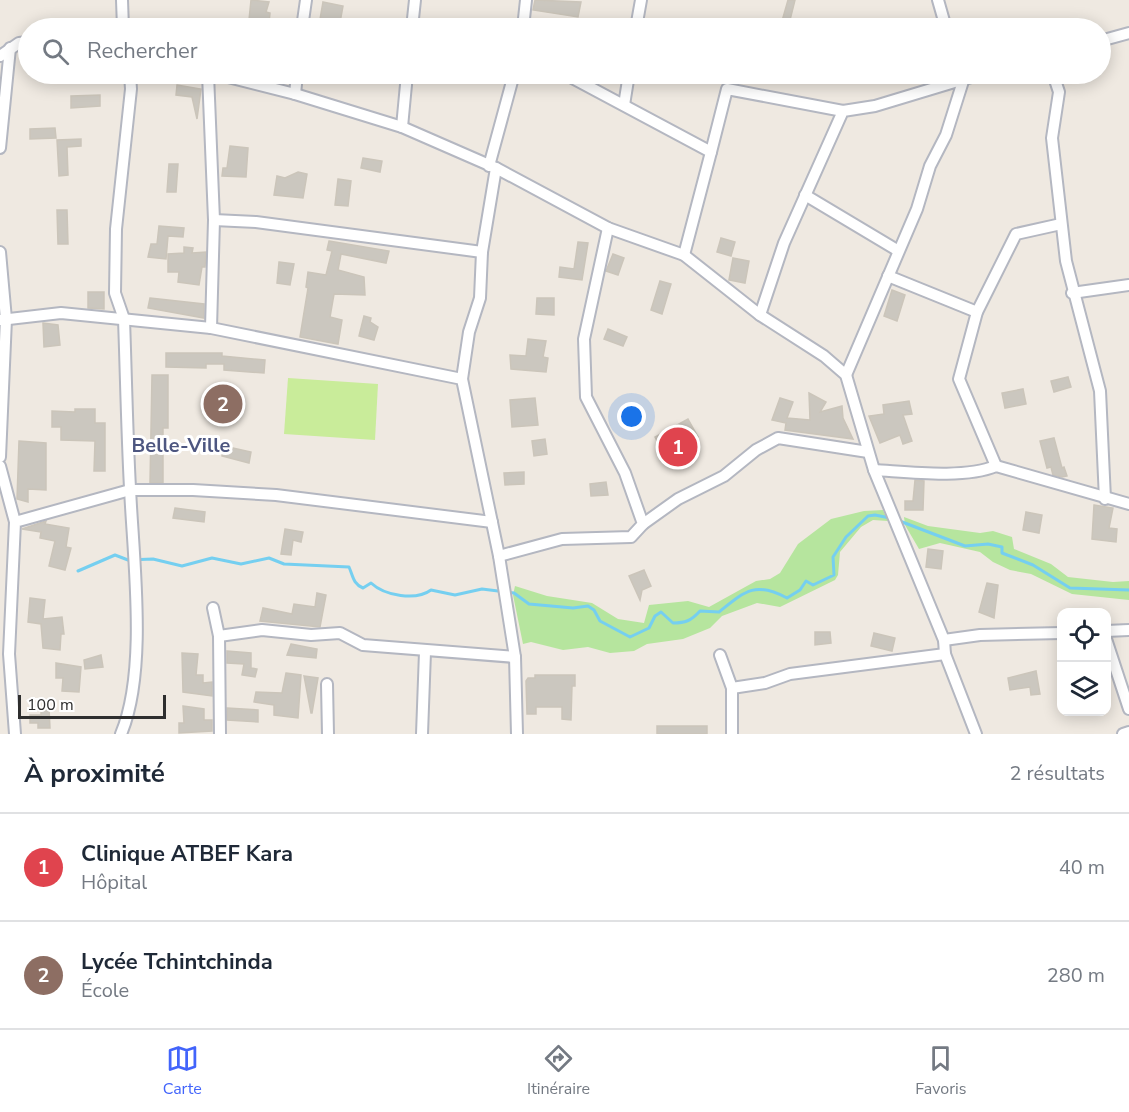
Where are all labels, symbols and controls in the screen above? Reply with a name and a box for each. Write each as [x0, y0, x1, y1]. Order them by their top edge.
search box [18, 18, 1111, 84]
icon: search [39, 35, 72, 68]
text: Rechercher [87, 36, 198, 66]
pin: 2 [204, 382, 242, 426]
your location [617, 402, 646, 431]
pin: 1 [658, 424, 698, 470]
district label: Belle-Ville [132, 432, 231, 459]
map controls [1057, 608, 1111, 716]
button: locate [1057, 608, 1111, 662]
button: layers [1057, 662, 1111, 716]
scale bar [18, 692, 166, 720]
text: 100 m [27, 694, 74, 716]
text: À proximité [24, 756, 165, 791]
text: 2 résultats [1009, 760, 1105, 787]
text: Clinique ATBEF Kara [81, 839, 293, 869]
text: 1 [38, 854, 50, 881]
text: 40 m [1059, 854, 1105, 881]
text: Hôpital [81, 869, 147, 896]
text: Lycée Tchintchinda [81, 947, 273, 977]
text: 2 [38, 962, 50, 989]
text: 280 m [1047, 962, 1105, 989]
text: École [81, 977, 129, 1004]
tab: Carte [163, 1042, 202, 1100]
tab: Itinéraire [527, 1042, 590, 1100]
tab: Favoris [915, 1042, 966, 1100]

